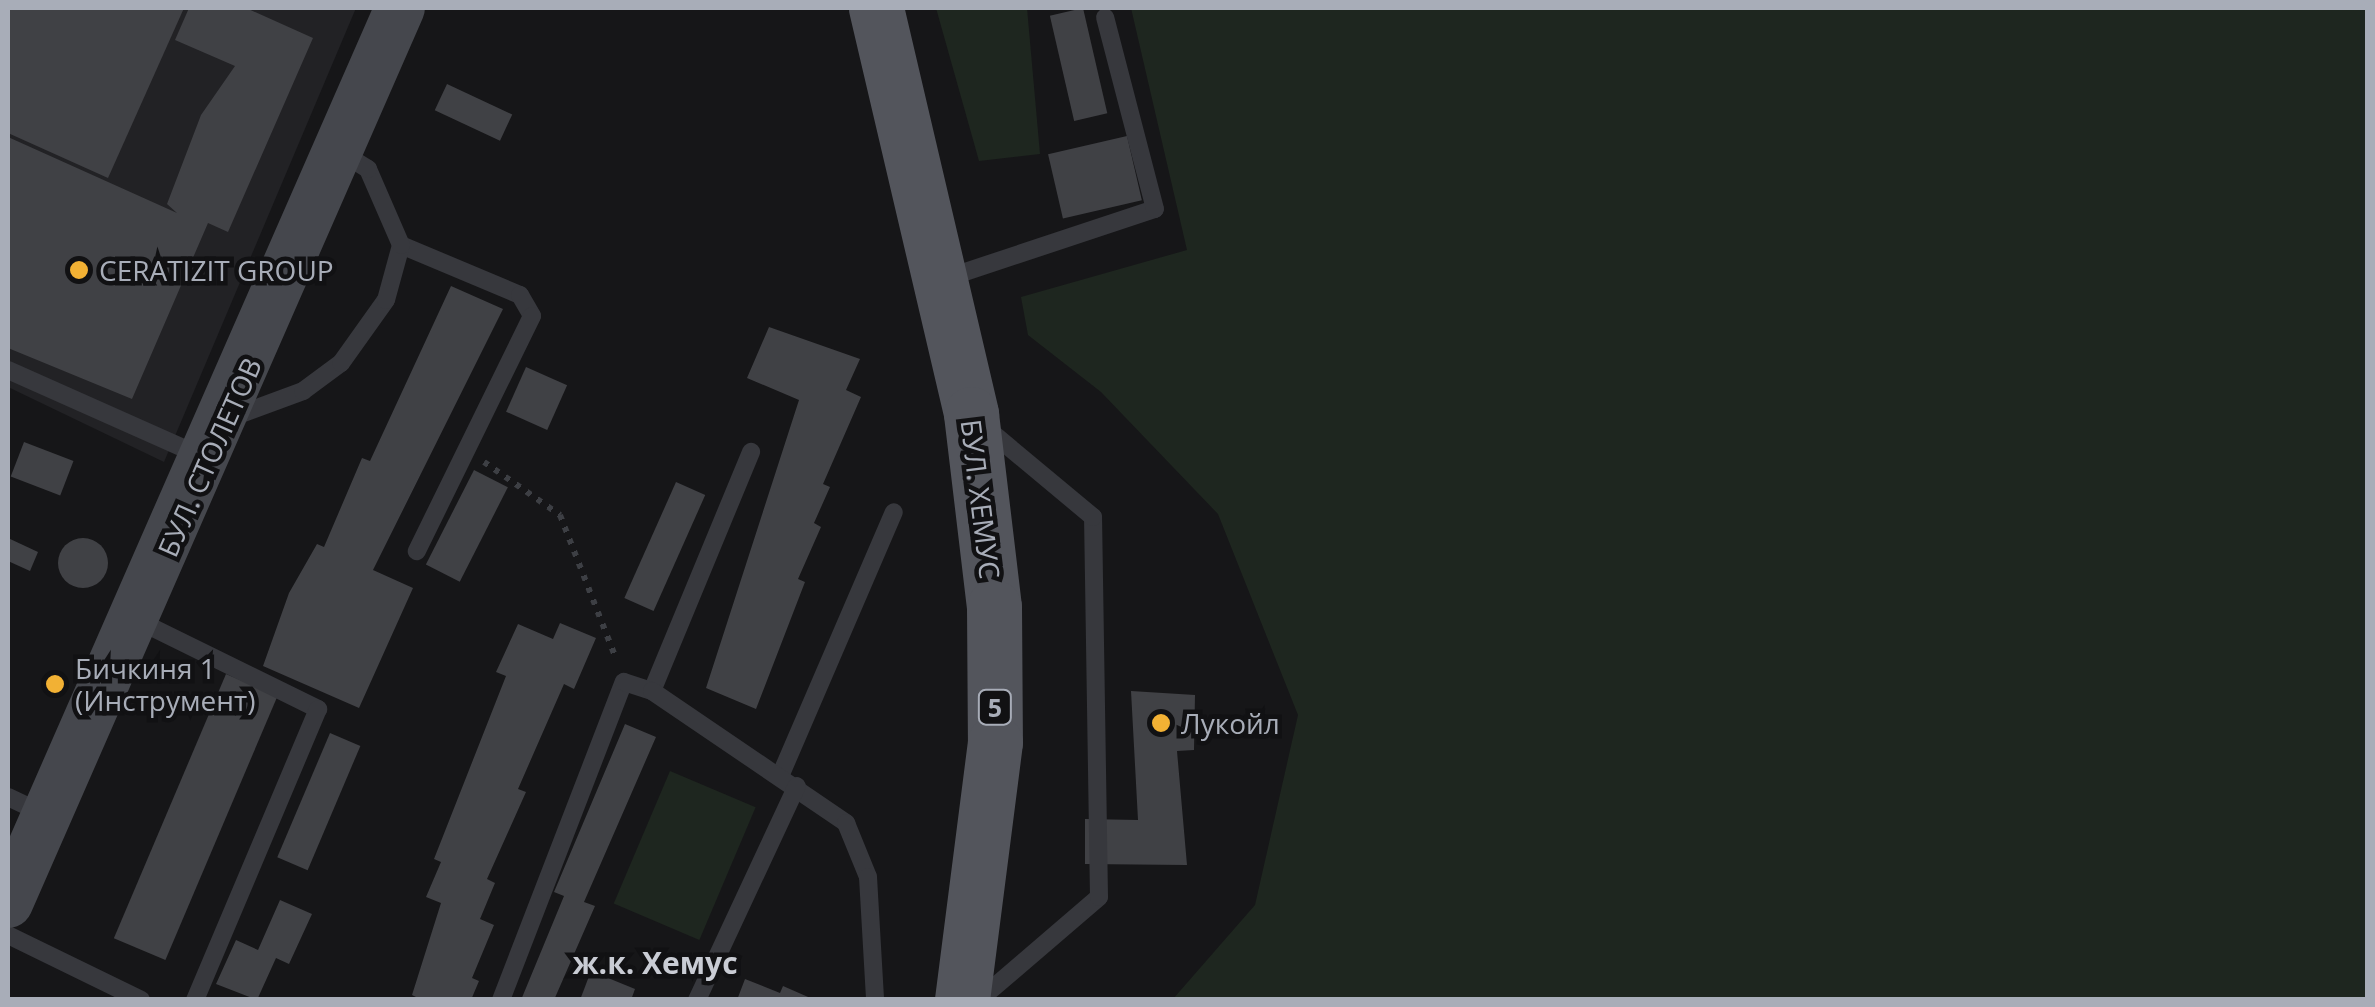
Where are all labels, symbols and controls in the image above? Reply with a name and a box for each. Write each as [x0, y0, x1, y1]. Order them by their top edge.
place label: CERATIZIT GROUP [99, 253, 334, 287]
marker: CERATIZIT GROUP [68, 259, 90, 281]
street label: БУЛ. СТОЛЕТОВ [150, 352, 268, 562]
street label: БУЛ. ХЕМУС [955, 417, 1007, 581]
place label: Бичкиня 1 (Инструмент) [75, 651, 255, 717]
marker: Бичкиня 1 (Инструмент) [44, 673, 66, 695]
road number: 5 [978, 687, 1012, 727]
place label: Лукойл [1181, 706, 1280, 740]
marker: Лукойл [1150, 712, 1172, 734]
district label: ж.к. Хемус [572, 945, 738, 981]

